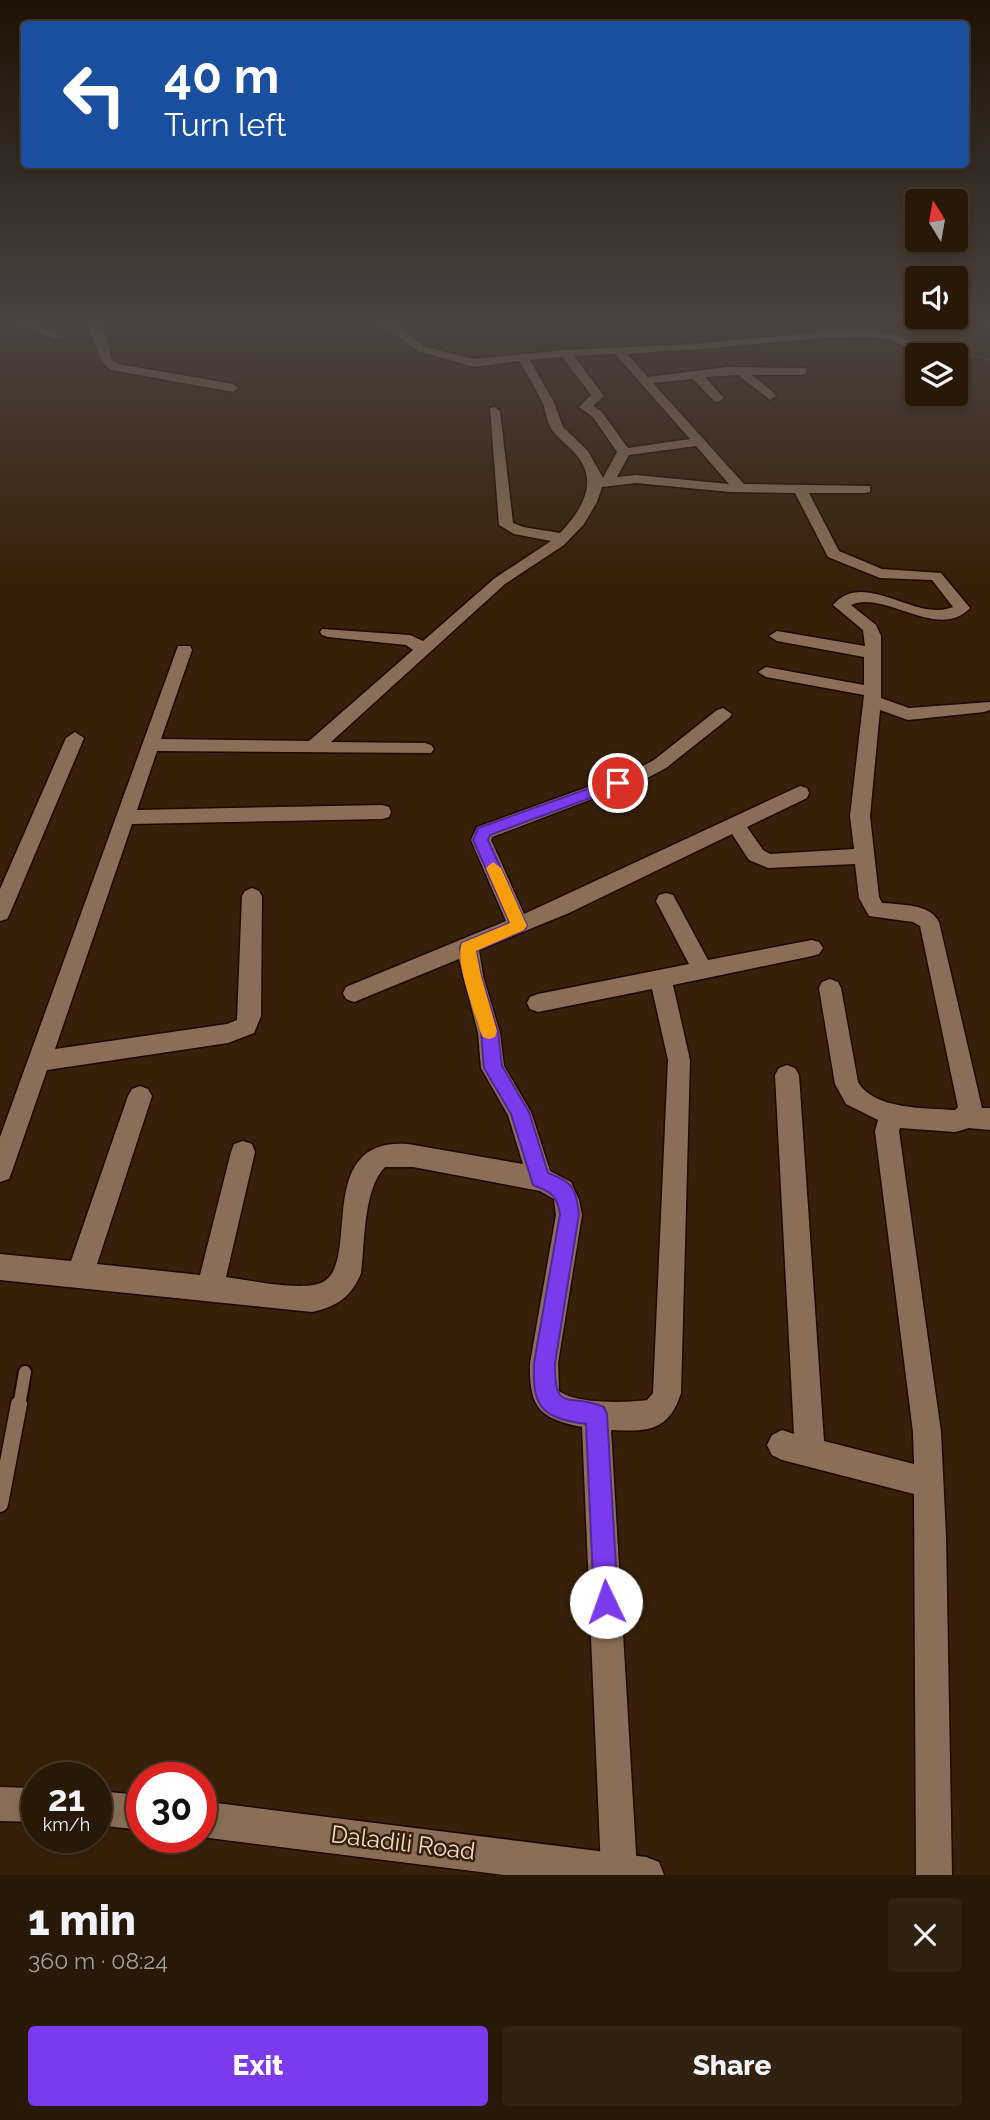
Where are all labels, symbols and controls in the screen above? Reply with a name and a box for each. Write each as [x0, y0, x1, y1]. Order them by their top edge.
text: 40 m [164, 47, 279, 104]
icon: left [49, 49, 140, 140]
text: Turn left [164, 106, 286, 143]
north arrow [905, 189, 968, 252]
map controls [905, 189, 968, 406]
button: sound [905, 266, 968, 329]
button: layers [905, 343, 968, 406]
pin [588, 753, 648, 813]
icon: arrive [599, 764, 637, 802]
position arrow [569, 1565, 643, 1639]
speed limit sign: 30 [126, 1762, 217, 1853]
text: 21 [48, 1778, 85, 1819]
text: km/h [43, 1814, 90, 1835]
street label: Daladili Road [329, 1819, 477, 1866]
text: 1 min [28, 1896, 136, 1945]
button: close [888, 1898, 962, 1972]
text: 360 m · 08:24 [28, 1947, 168, 1974]
button: Exit [28, 2026, 488, 2106]
button: Share [502, 2026, 962, 2106]

